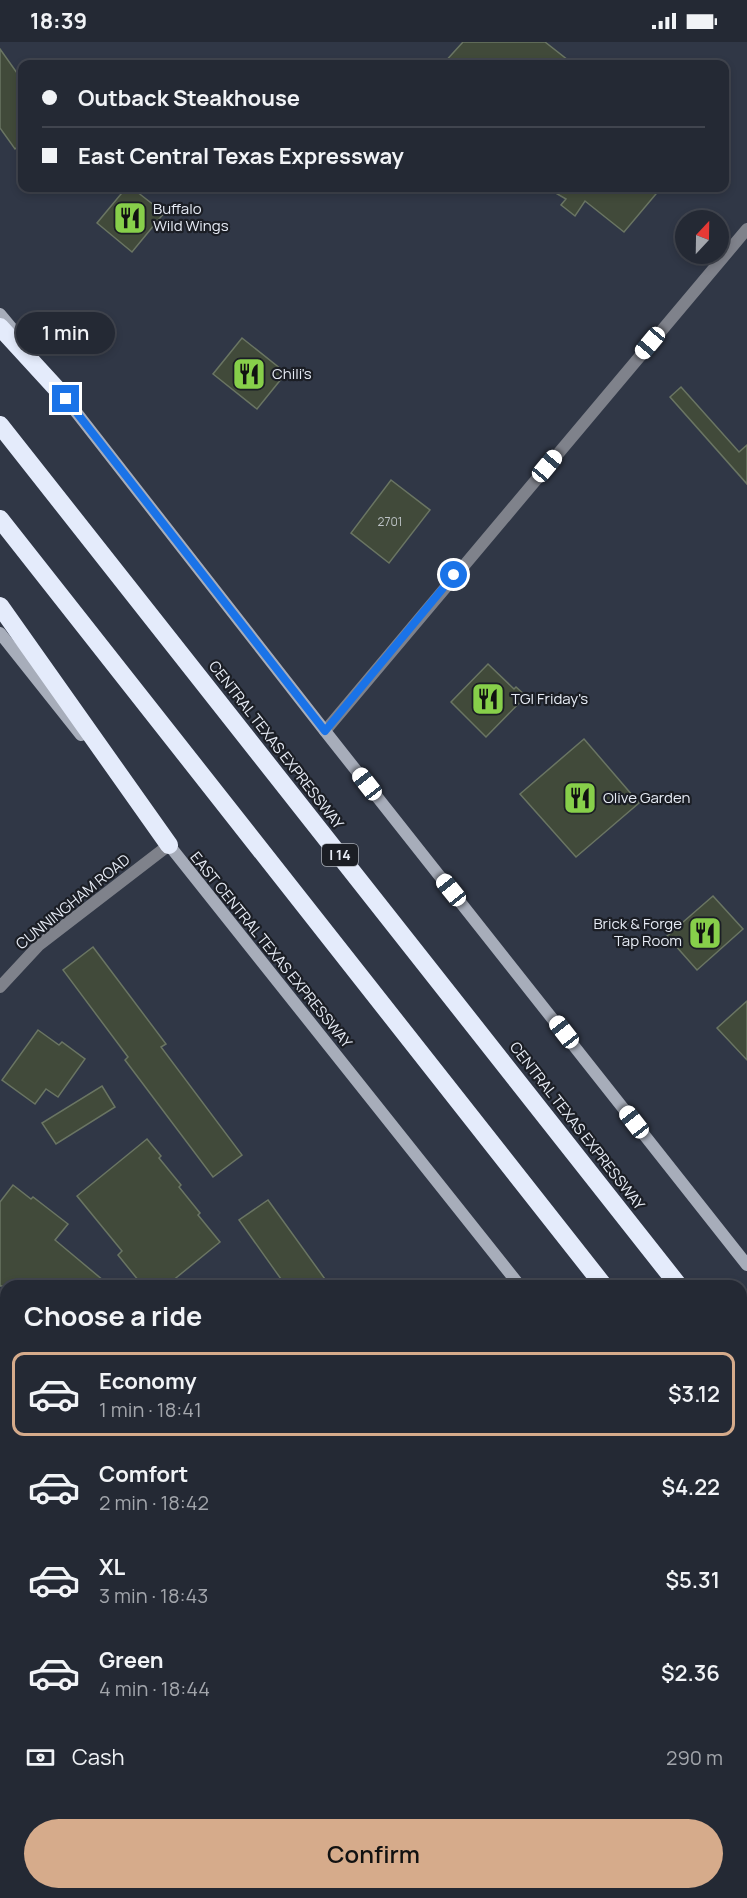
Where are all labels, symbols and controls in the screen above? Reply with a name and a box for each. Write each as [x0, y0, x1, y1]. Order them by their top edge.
text: 18:39 [30, 6, 87, 36]
text: Outback Steakhouse [78, 83, 300, 113]
text: East Central Texas Expressway [78, 141, 404, 171]
place label: Buffalo Wild Wings [153, 198, 229, 236]
restaurant icon: Buffalo Wild Wings [112, 200, 148, 236]
north arrow [675, 210, 729, 264]
map controls [675, 210, 729, 264]
callout: 1 min [16, 312, 116, 354]
text: 1 min [42, 319, 89, 346]
car [632, 323, 668, 363]
restaurant icon: Chili's [231, 356, 267, 392]
place label: Chili's [272, 363, 312, 384]
route end [52, 385, 79, 412]
car [529, 446, 565, 486]
house number: 2701 [378, 513, 402, 530]
route start [440, 561, 467, 588]
street label: CENTRAL TEXAS EXPRESSWAY [204, 656, 349, 834]
restaurant icon: TGI Friday's [470, 681, 506, 717]
place label: TGI Friday's [511, 688, 588, 709]
car [349, 764, 385, 804]
restaurant icon: Olive Garden [562, 780, 598, 816]
place label: Olive Garden [603, 787, 691, 808]
road number: I 14 [322, 844, 358, 866]
street label: EAST CENTRAL TEXAS EXPRESSWAY [186, 847, 358, 1053]
street label: CUNNINGHAM ROAD [11, 849, 134, 954]
car [433, 870, 469, 910]
place label: Brick & Forge Tap Room [593, 913, 682, 951]
restaurant icon: Brick & Forge Tap Room [687, 915, 723, 951]
car [546, 1012, 582, 1052]
street label: CENTRAL TEXAS EXPRESSWAY [505, 1037, 650, 1215]
car [616, 1102, 652, 1142]
text: Choose a ride [24, 1297, 202, 1334]
text: Economy [99, 1366, 197, 1396]
icon: car [27, 1367, 81, 1421]
text: $3.12 [668, 1379, 720, 1409]
text: 1 min · 18:41 [99, 1396, 202, 1423]
text: Comfort [99, 1459, 188, 1489]
icon: car [27, 1460, 81, 1514]
text: $4.22 [662, 1472, 720, 1502]
text: 2 min · 18:42 [99, 1489, 209, 1516]
text: XL [99, 1552, 125, 1582]
icon: car [27, 1553, 81, 1607]
text: $5.31 [665, 1565, 720, 1595]
text: 3 min · 18:43 [99, 1582, 208, 1609]
text: Green [99, 1645, 164, 1675]
icon: car [27, 1646, 81, 1700]
text: $2.36 [661, 1658, 720, 1688]
text: 4 min · 18:44 [99, 1675, 210, 1702]
icon: cash [24, 1741, 57, 1774]
text: Cash [72, 1742, 125, 1772]
text: 290 m [666, 1744, 723, 1771]
button: Confirm [24, 1819, 723, 1888]

